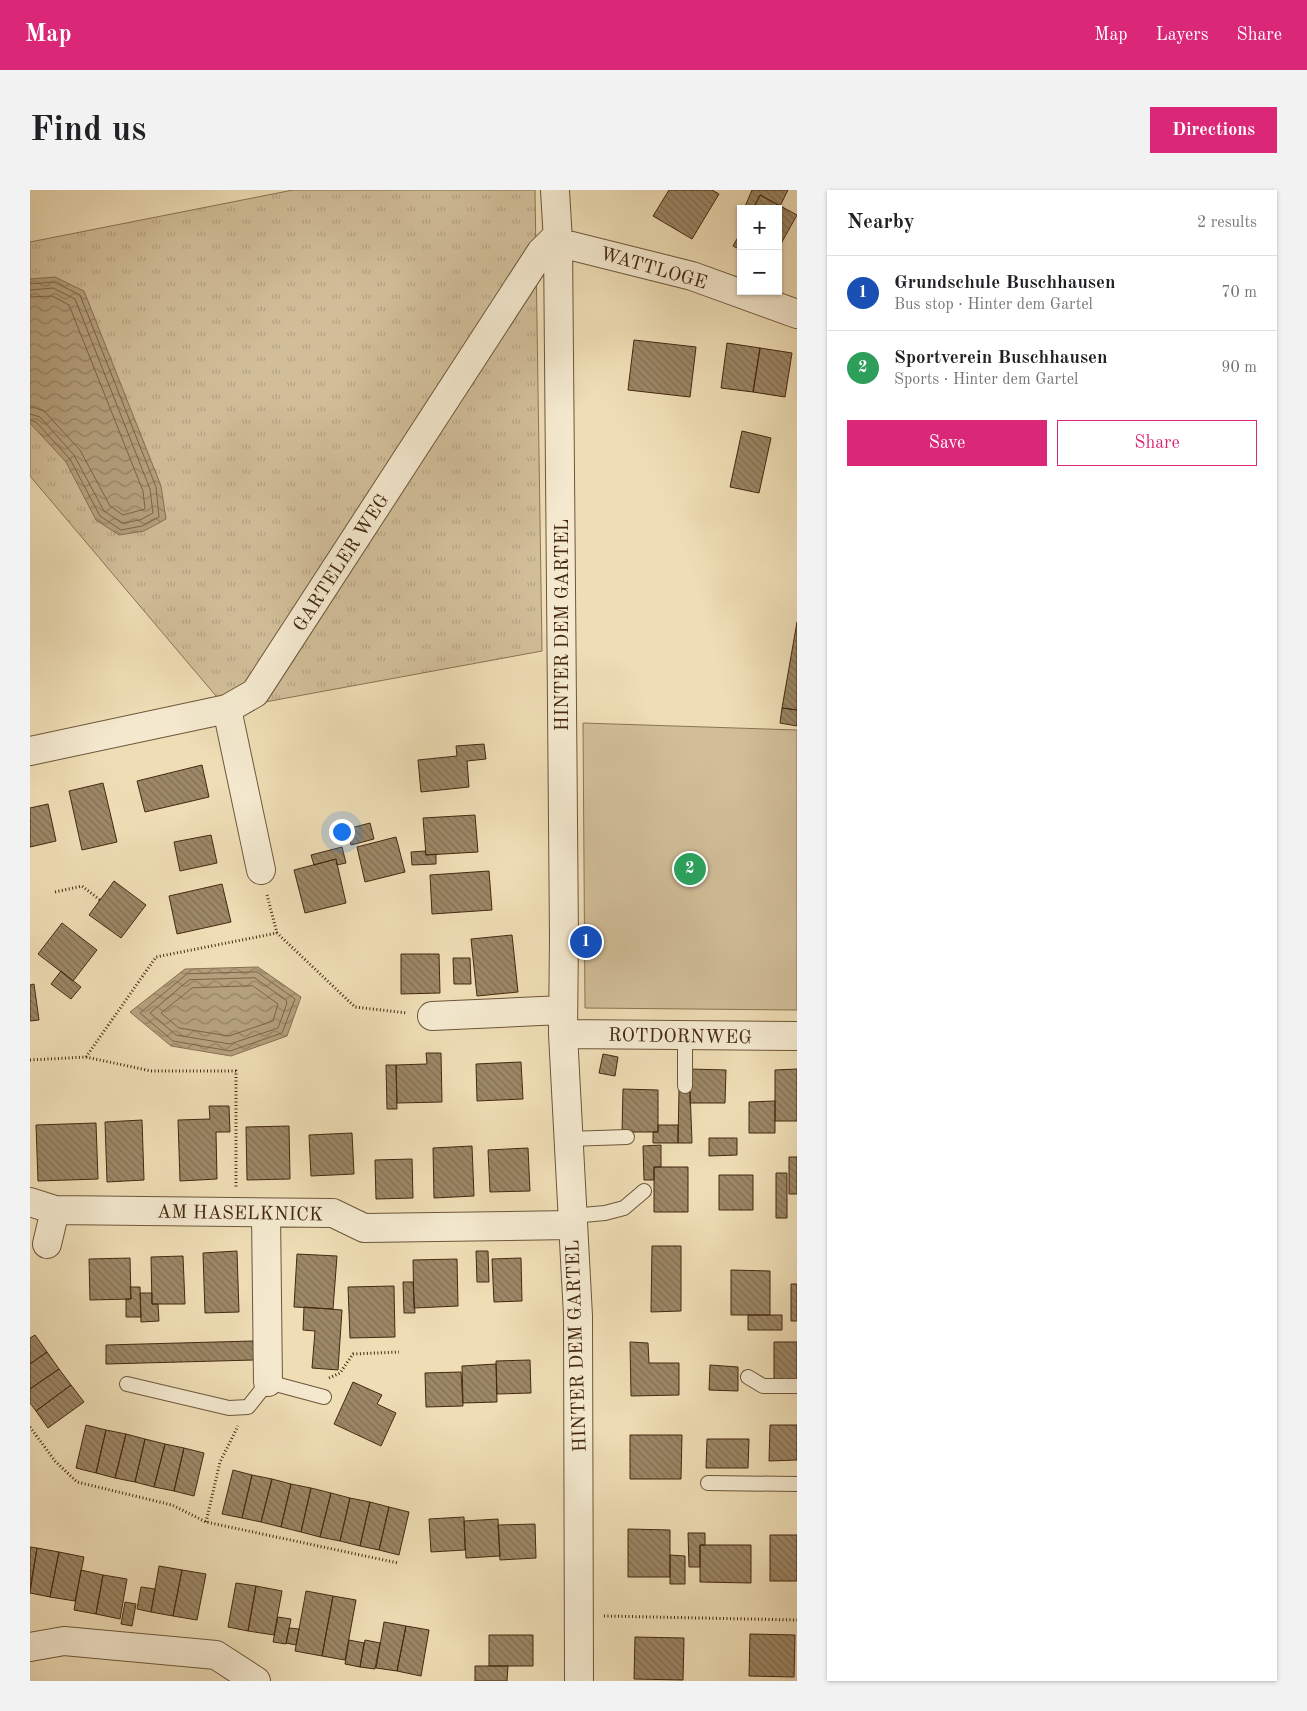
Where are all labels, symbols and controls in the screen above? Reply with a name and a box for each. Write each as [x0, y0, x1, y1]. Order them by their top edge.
text: Map [25, 23, 72, 47]
text: Map [1094, 26, 1128, 44]
text: Layers [1156, 26, 1208, 44]
text: Share [1236, 26, 1282, 44]
button: Directions [1150, 107, 1277, 153]
text: Find us [30, 113, 146, 148]
map controls [737, 205, 782, 295]
button: + [737, 205, 782, 250]
text: Nearby [847, 212, 915, 233]
text: 2 results [1197, 215, 1257, 231]
street label: WATTLOGE [598, 245, 709, 294]
button: − [737, 250, 782, 295]
text: Grundschule Buschhausen [894, 274, 1116, 293]
text: 1 [858, 285, 868, 301]
text: 70 m [1221, 285, 1257, 301]
text: Bus stop · Hinter dem Gartel [894, 297, 1093, 313]
text: Sportverein Buschhausen [894, 349, 1108, 368]
text: 2 [858, 360, 868, 376]
text: 90 m [1221, 360, 1257, 376]
text: Sports · Hinter dem Gartel [894, 372, 1078, 388]
button: Save [847, 420, 1047, 466]
button: Share [1057, 420, 1257, 466]
street label: GARTELER WEG [291, 491, 394, 636]
street label: HINTER DEM GARTEL [554, 519, 573, 731]
your location [329, 819, 355, 845]
pin: 2 [674, 850, 706, 888]
pin: 1 [570, 923, 602, 961]
street label: ROTDORNWEG [608, 1027, 752, 1048]
street label: AM HASELKNICK [157, 1204, 323, 1225]
street label: HINTER DEM GARTEL [564, 1239, 591, 1452]

